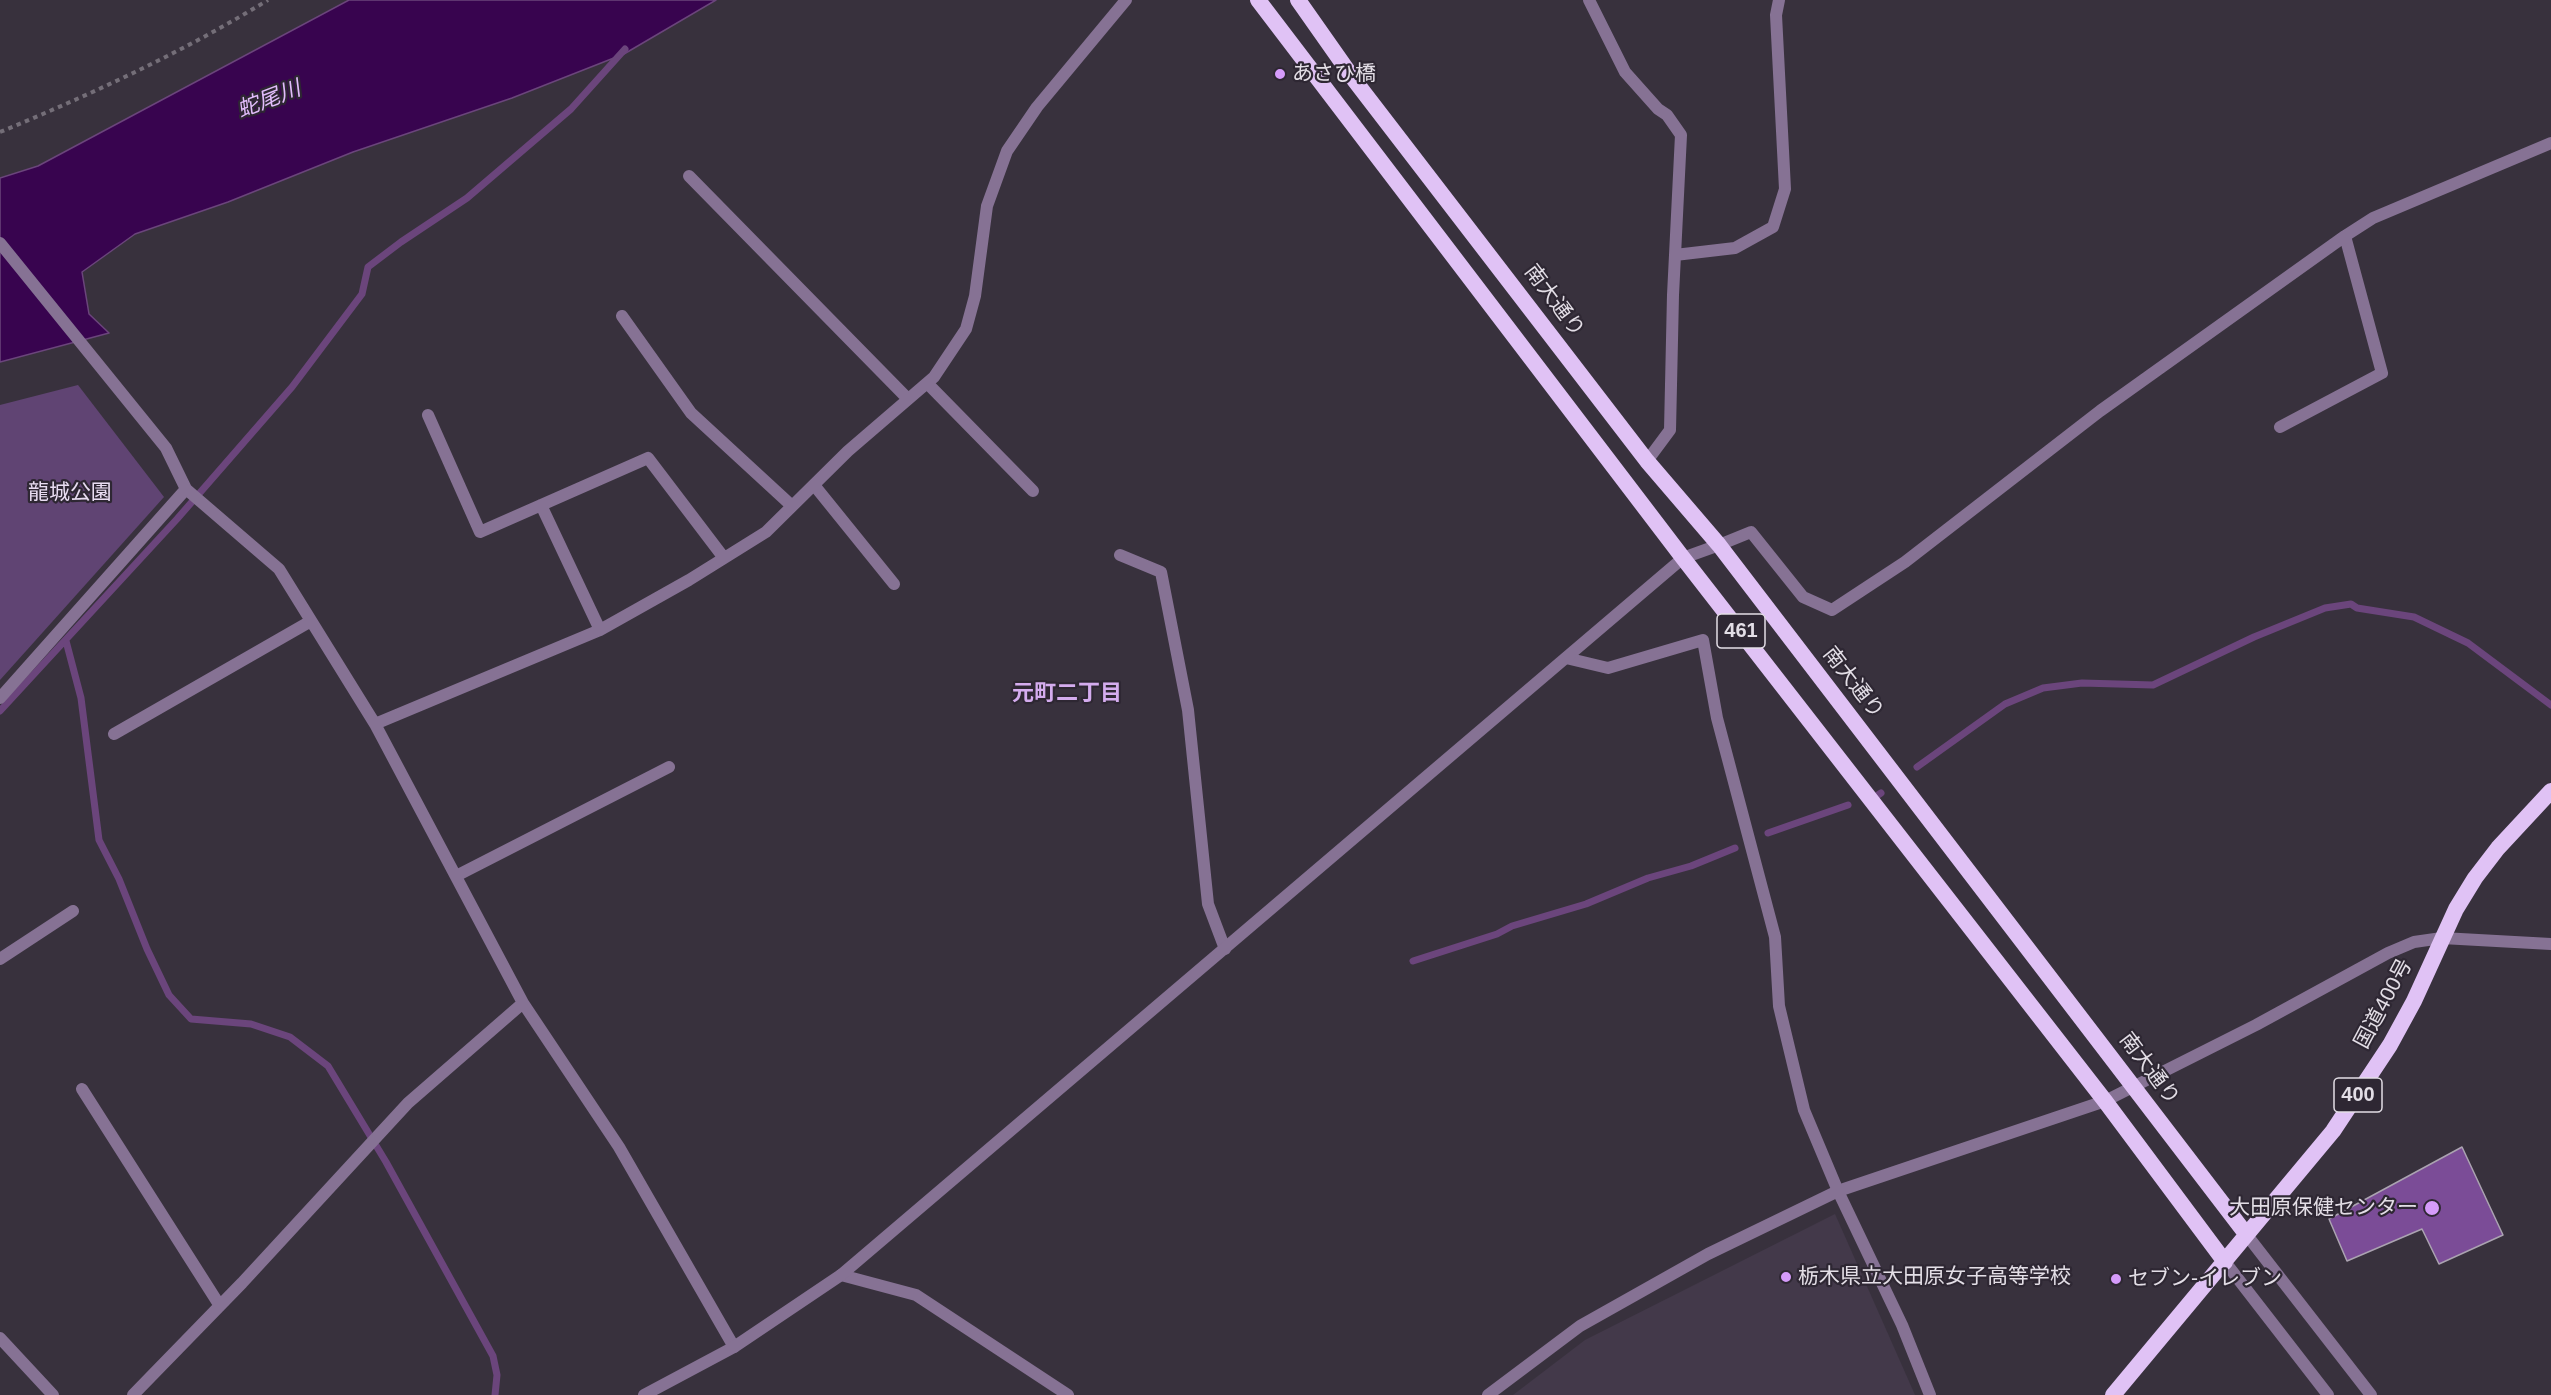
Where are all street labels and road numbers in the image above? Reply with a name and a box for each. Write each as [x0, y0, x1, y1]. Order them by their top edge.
street label: 南大通り [1519, 260, 1589, 342]
road number: 461 [1717, 614, 1765, 648]
street label: 南大通り [1817, 642, 1889, 724]
street label: 国道400号 [2350, 955, 2418, 1053]
street label: 南大通り [2114, 1028, 2184, 1110]
road number: 400 [2334, 1078, 2382, 1112]

